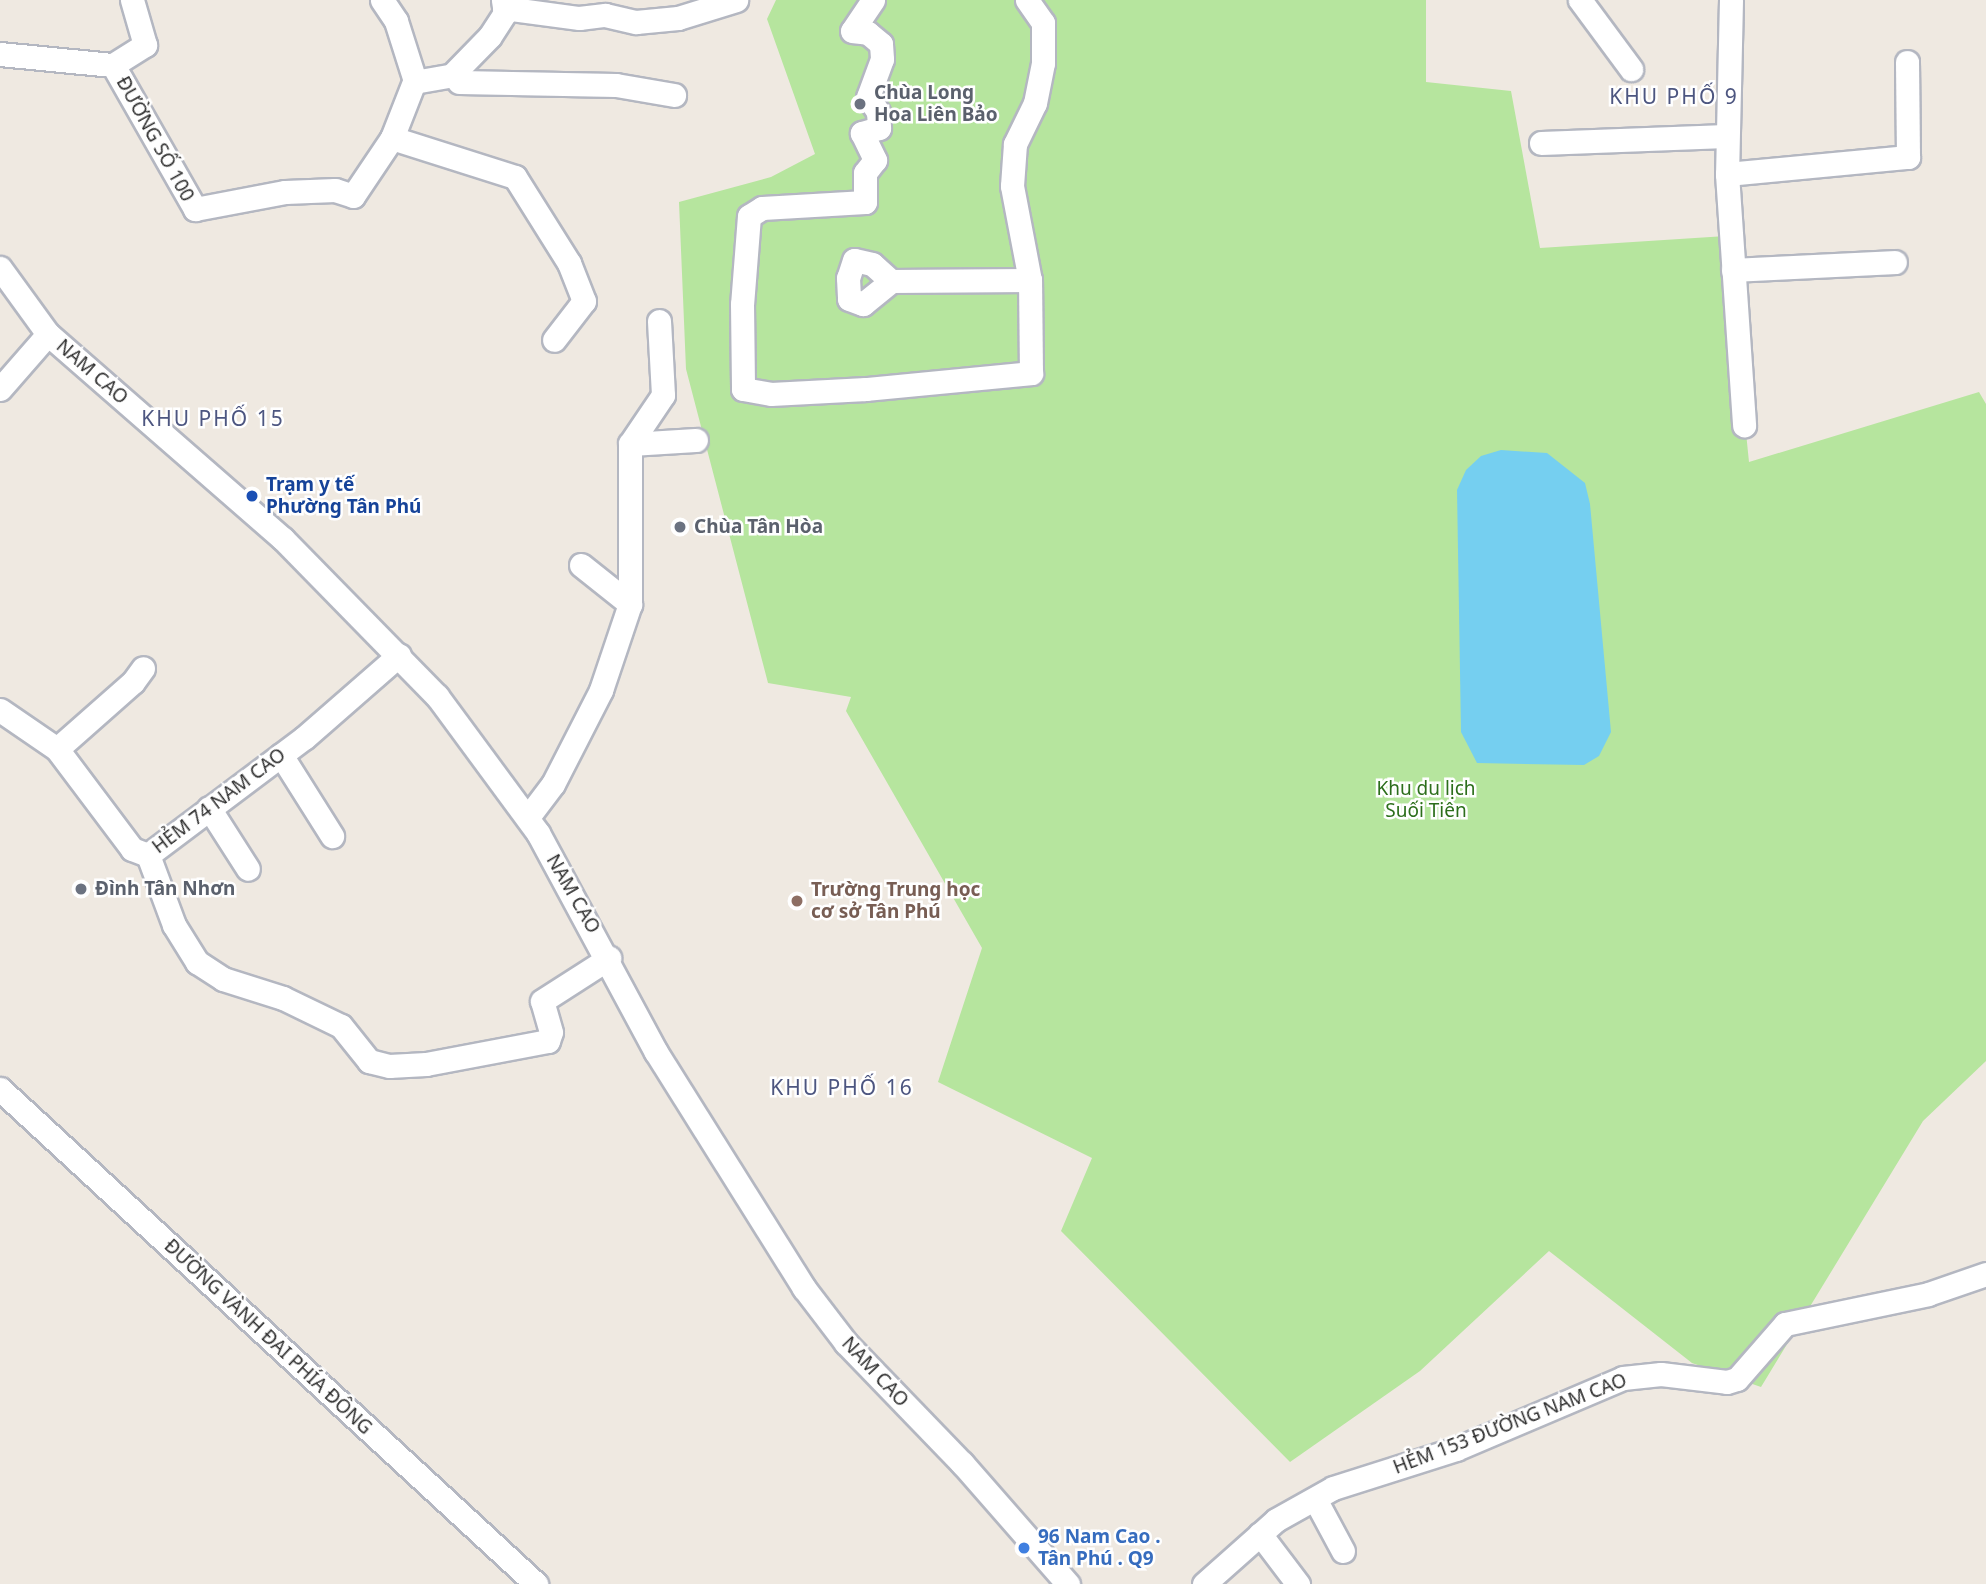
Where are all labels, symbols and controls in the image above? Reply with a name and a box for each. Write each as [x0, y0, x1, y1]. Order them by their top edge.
street label: ĐƯỜNG SỐ 100 [111, 73, 199, 205]
place label: Chùa Long Hoa Liên Bảo [874, 82, 998, 126]
district label: KHU PHỐ 9 [1610, 83, 1738, 109]
marker: Chùa Long Hoa Liên Bảo [852, 96, 868, 112]
street label: NAM CAO [52, 335, 132, 409]
district label: KHU PHỐ 15 [142, 405, 284, 431]
place label: Trạm y tế Phường Tân Phú [266, 474, 421, 518]
marker: Trạm y tế Phường Tân Phú [244, 488, 260, 504]
place label: Chùa Tân Hòa [694, 516, 823, 538]
marker: Chùa Tân Hòa [672, 519, 688, 535]
street label: HẺM 74 NAM CAO [148, 743, 290, 859]
park label: Khu du lịch Suối Tiên [1376, 778, 1476, 822]
street label: NAM CAO [541, 850, 605, 938]
place label: Đình Tân Nhơn [95, 878, 235, 900]
place label: Trường Trung học cơ sở Tân Phú [811, 879, 980, 923]
marker: Đình Tân Nhơn [73, 881, 89, 897]
marker: Trường Trung học cơ sở Tân Phú [789, 893, 805, 909]
district label: KHU PHỐ 16 [771, 1074, 913, 1100]
street label: ĐƯỜNG VÀNH ĐAI PHÍA ĐÔNG [159, 1235, 377, 1439]
street label: NAM CAO [837, 1332, 913, 1412]
street label: HẺM 153 ĐƯỜNG NAM CAO [1390, 1369, 1630, 1479]
place label: 96 Nam Cao . Tân Phú . Q9 [1038, 1526, 1161, 1570]
marker: 96 Nam Cao . Tân Phú . Q9 [1016, 1540, 1032, 1556]

